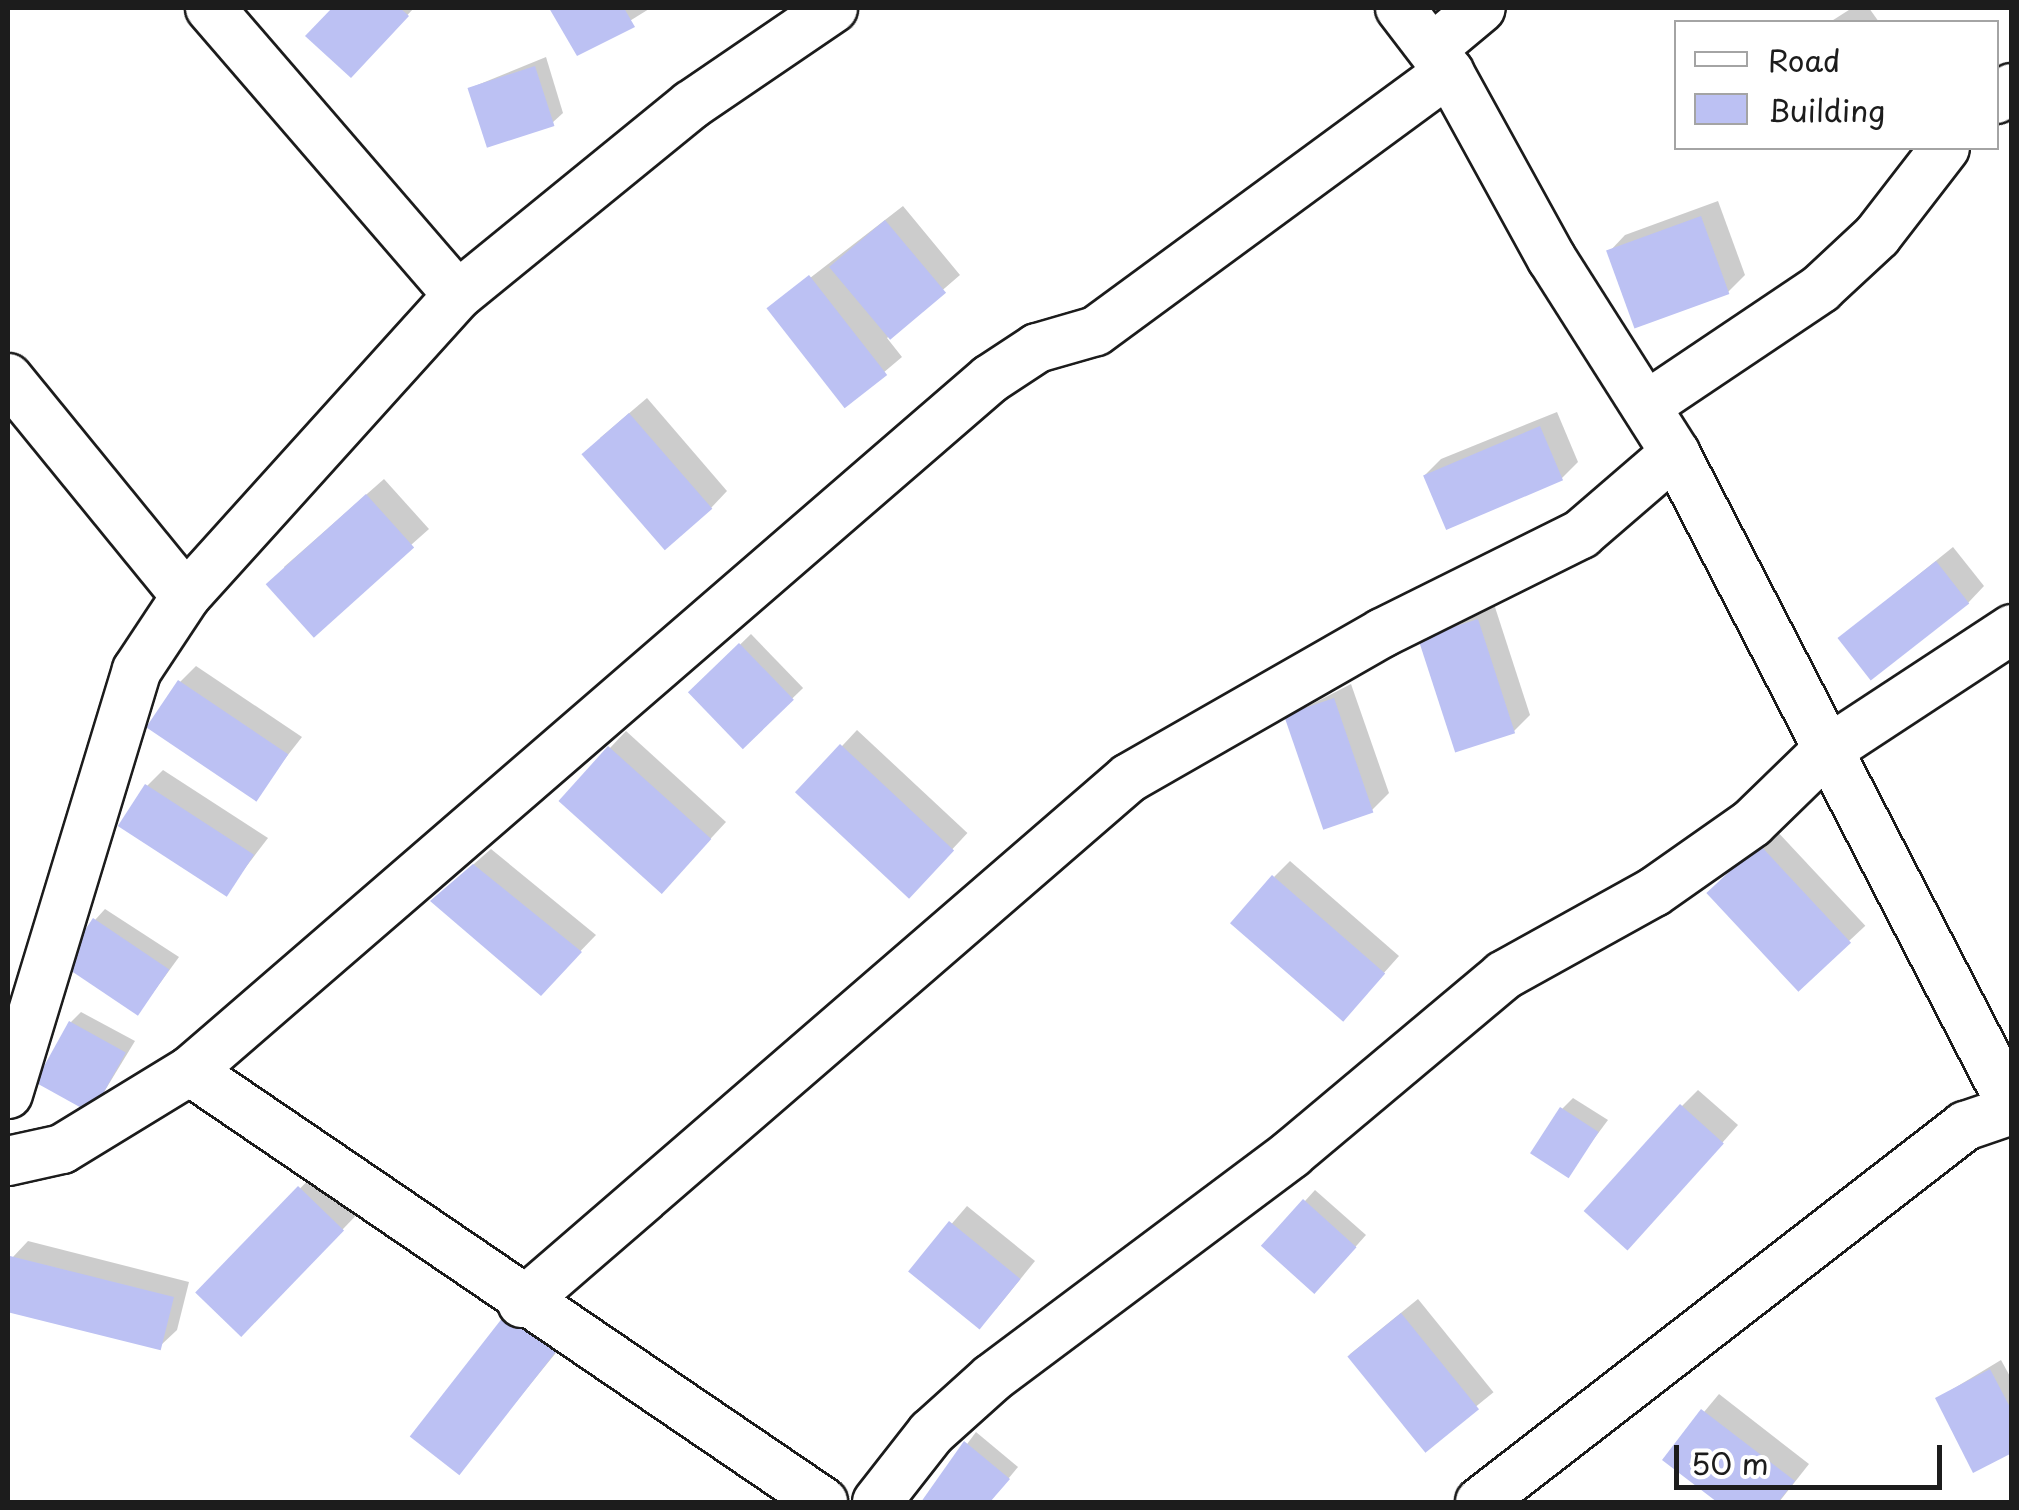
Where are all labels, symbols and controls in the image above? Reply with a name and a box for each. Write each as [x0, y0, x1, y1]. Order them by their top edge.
legend [1674, 20, 1999, 150]
text: Road [1768, 37, 1841, 82]
text: Building [1768, 87, 1885, 132]
scale bar [1679, 1425, 1946, 1487]
text: 50 m [1691, 1440, 1769, 1485]

